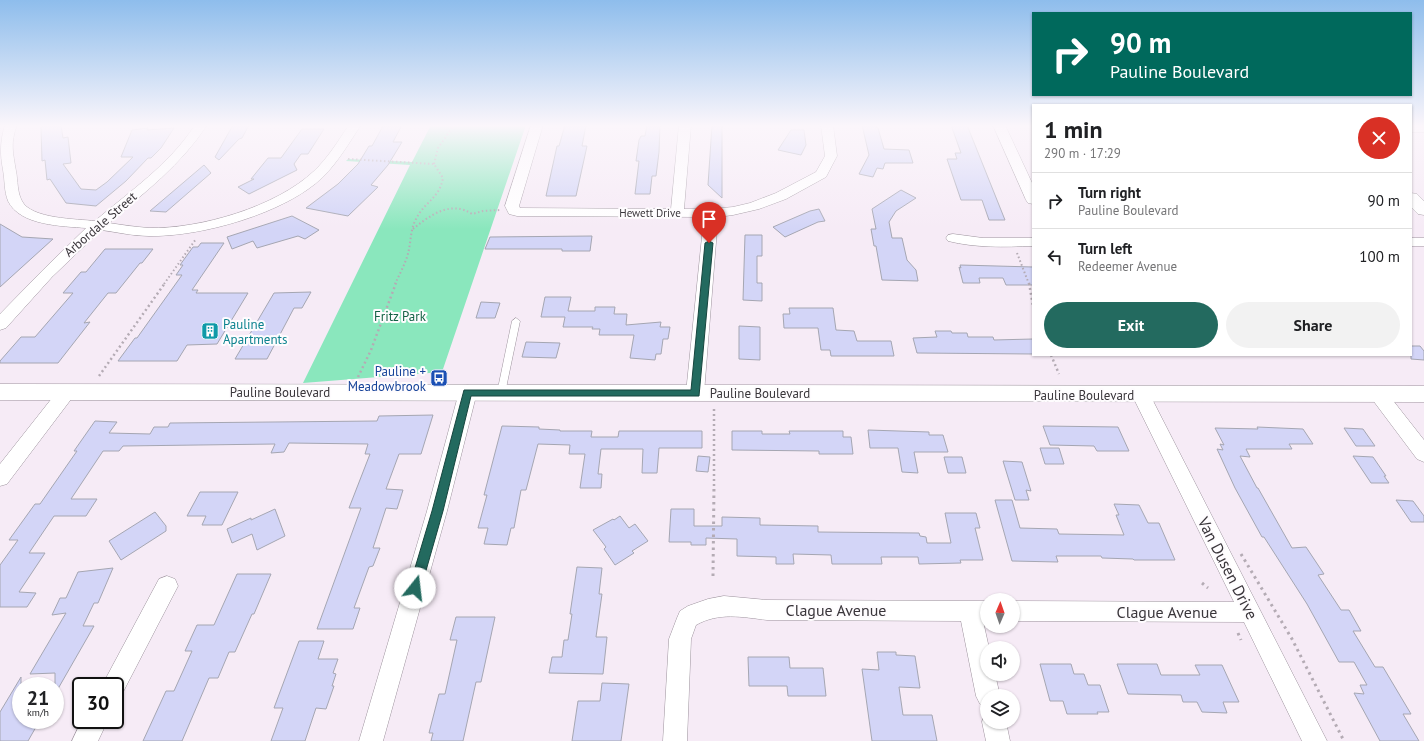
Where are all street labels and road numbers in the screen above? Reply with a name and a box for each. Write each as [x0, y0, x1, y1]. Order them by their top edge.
street label: Arbordale Street [60, 188, 141, 261]
street label: Hewett Drive [619, 206, 681, 220]
street label: Pauline Boulevard [230, 384, 330, 401]
street label: Pauline Boulevard [710, 385, 810, 402]
street label: Pauline Boulevard [1034, 387, 1134, 404]
street label: Van Dusen Drive [1193, 513, 1262, 622]
street label: Clague Avenue [786, 600, 886, 620]
street label: Clague Avenue [1117, 602, 1217, 622]

